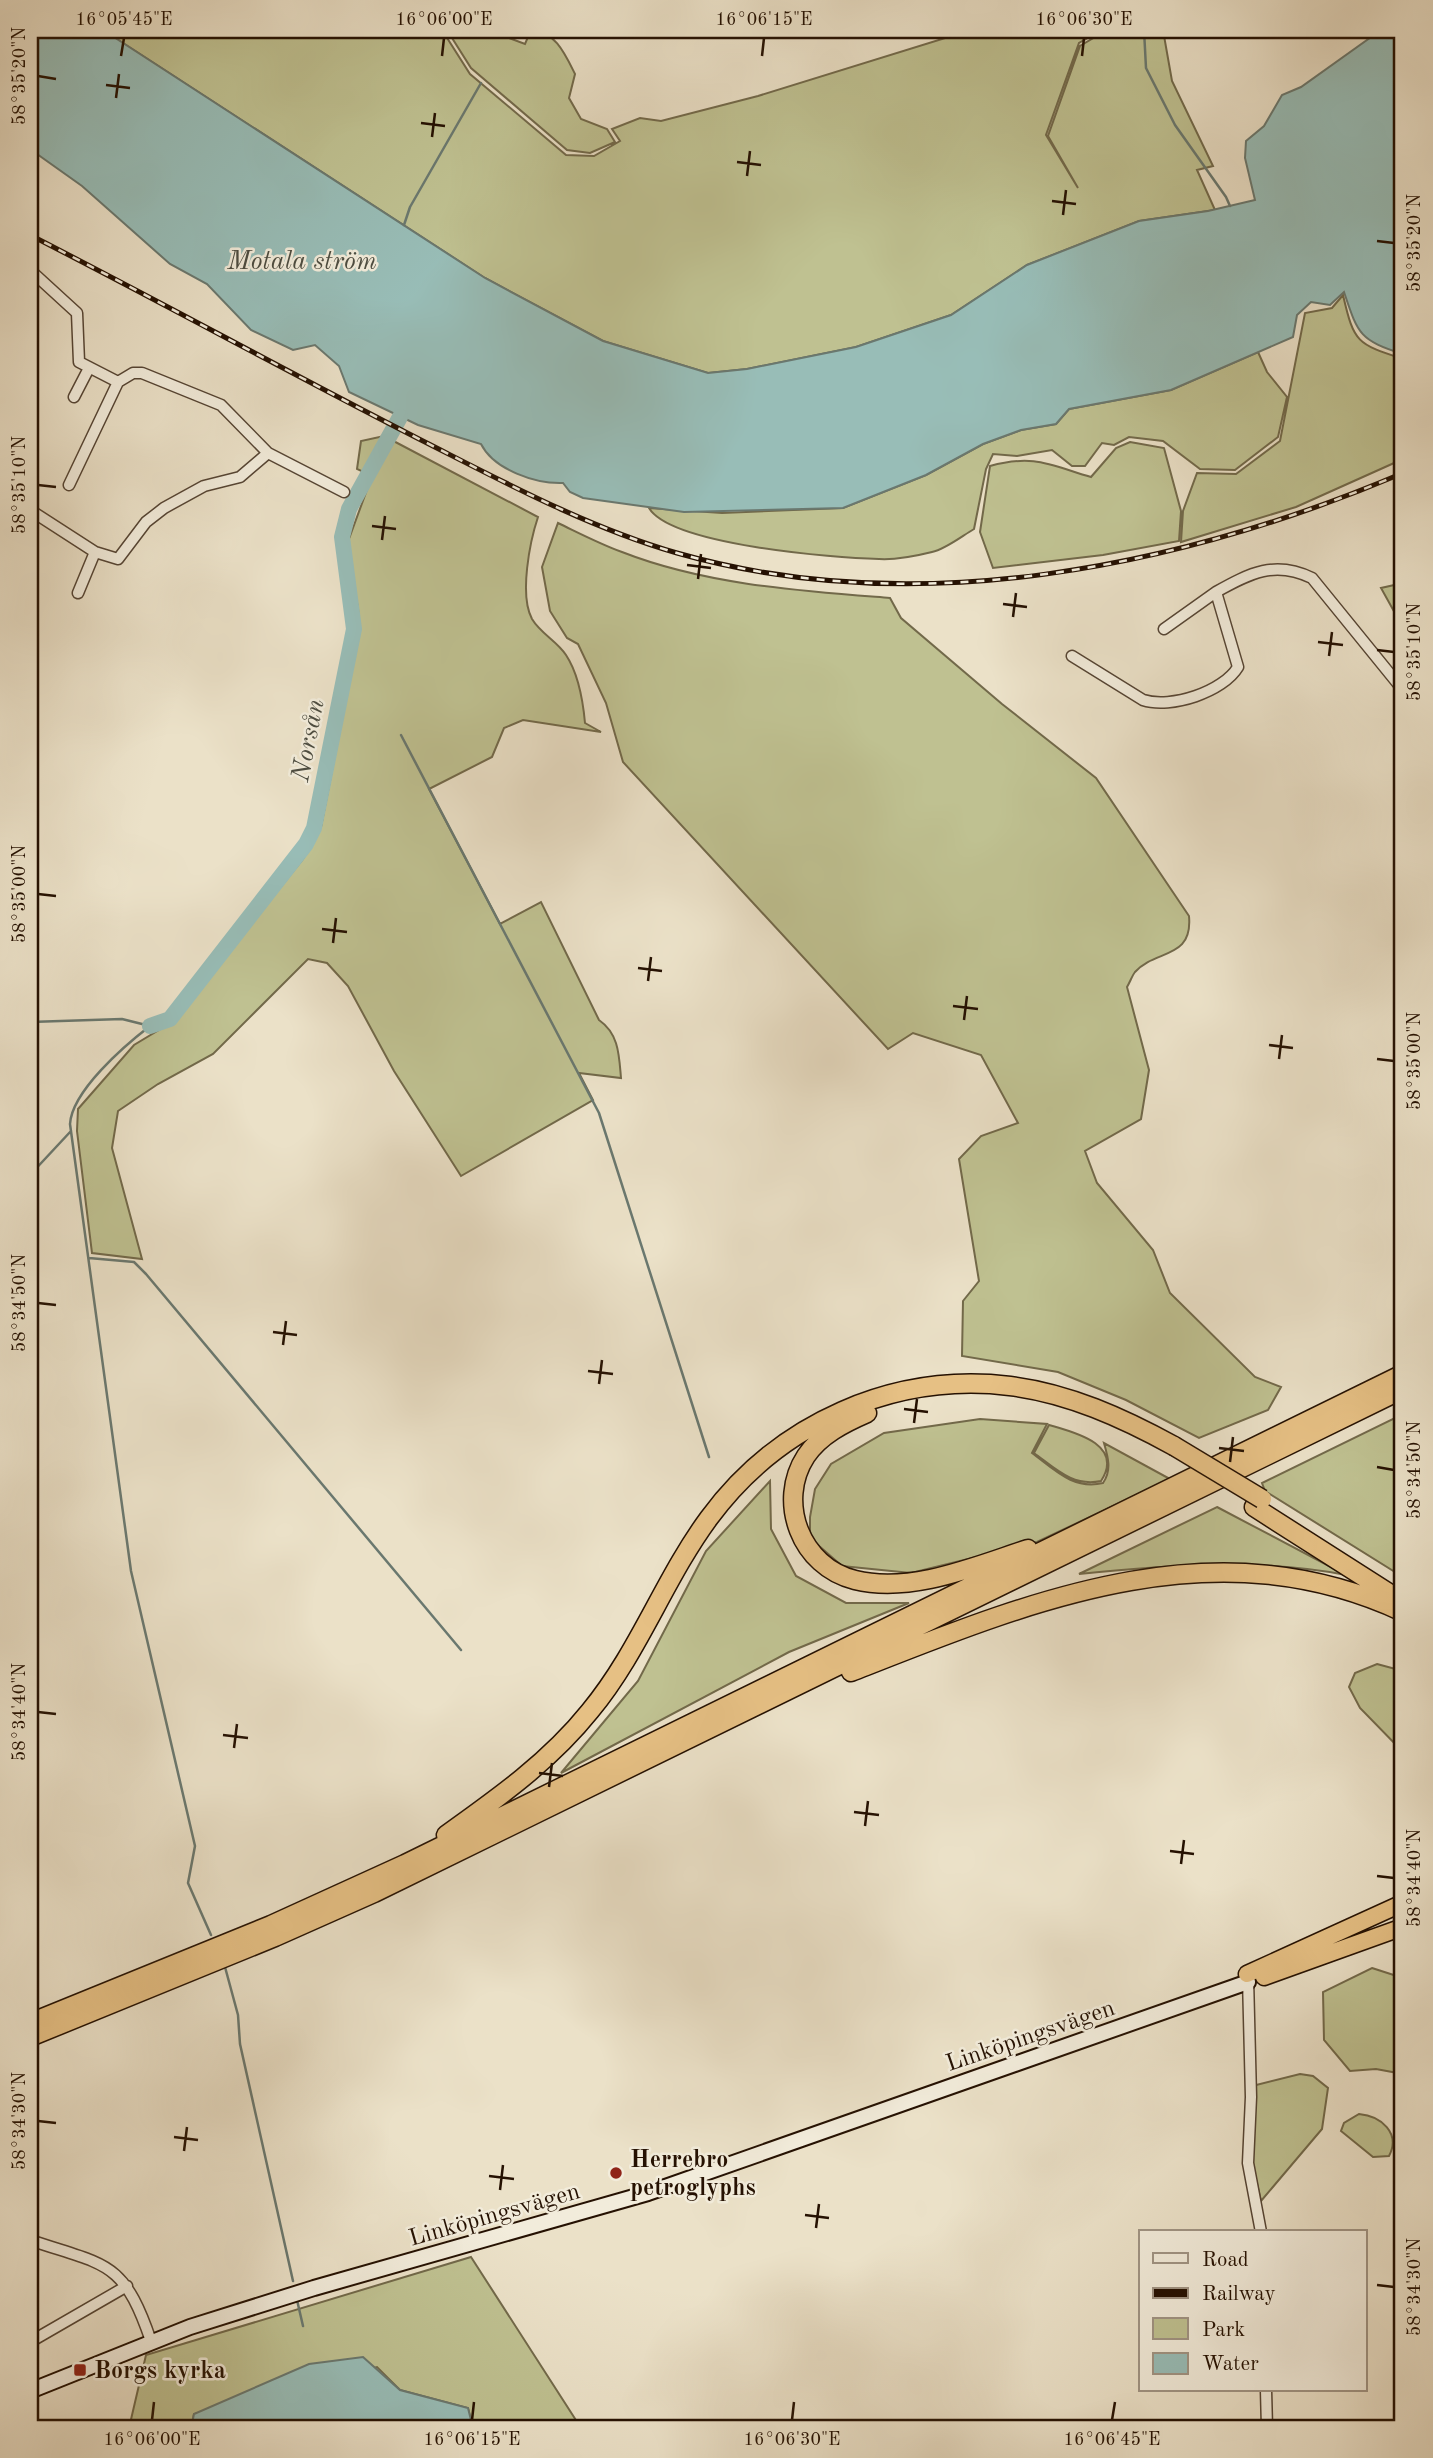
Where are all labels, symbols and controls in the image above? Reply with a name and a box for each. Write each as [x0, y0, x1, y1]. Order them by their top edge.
text: 16°05'45"E [76, 11, 172, 29]
text: 16°06'00"E [396, 11, 492, 29]
text: 16°06'15"E [716, 11, 812, 29]
text: 16°06'30"E [1036, 11, 1132, 29]
text: 58°35'20"N [11, 27, 29, 125]
text: 58°35'20"N [1406, 194, 1424, 292]
water label: Motala ström [226, 249, 377, 275]
text: 58°35'10"N [11, 436, 29, 534]
text: 58°35'10"N [1406, 603, 1424, 701]
water label: Norsån [288, 697, 330, 785]
text: 58°35'00"N [11, 845, 29, 943]
text: 58°35'00"N [1406, 1012, 1424, 1110]
text: 58°34'50"N [11, 1254, 29, 1352]
text: 58°34'50"N [1406, 1421, 1424, 1519]
text: 58°34'40"N [11, 1663, 29, 1761]
text: 58°34'40"N [1406, 1829, 1424, 1927]
street label: Linköpingsvägen [943, 1997, 1118, 2077]
text: 58°34'30"N [11, 2072, 29, 2170]
place label: Herrebro petroglyphs [630, 2149, 756, 2201]
marker: Herrebro petroglyphs [608, 2165, 624, 2181]
street label: Linköpingsvägen [406, 2180, 583, 2252]
legend [1139, 2230, 1366, 2392]
text: 58°34'30"N [1406, 2238, 1424, 2336]
text: Road [1202, 2250, 1249, 2271]
text: Railway [1202, 2284, 1276, 2305]
text: Park [1202, 2320, 1245, 2341]
text: Water [1202, 2354, 1259, 2375]
place label: Borgs kyrka [94, 2360, 226, 2384]
marker: Borgs kyrka [72, 2362, 88, 2378]
text: 16°06'00"E [104, 2431, 200, 2449]
text: 16°06'15"E [424, 2431, 520, 2449]
text: 16°06'30"E [744, 2431, 840, 2449]
text: 16°06'45"E [1064, 2431, 1160, 2449]

